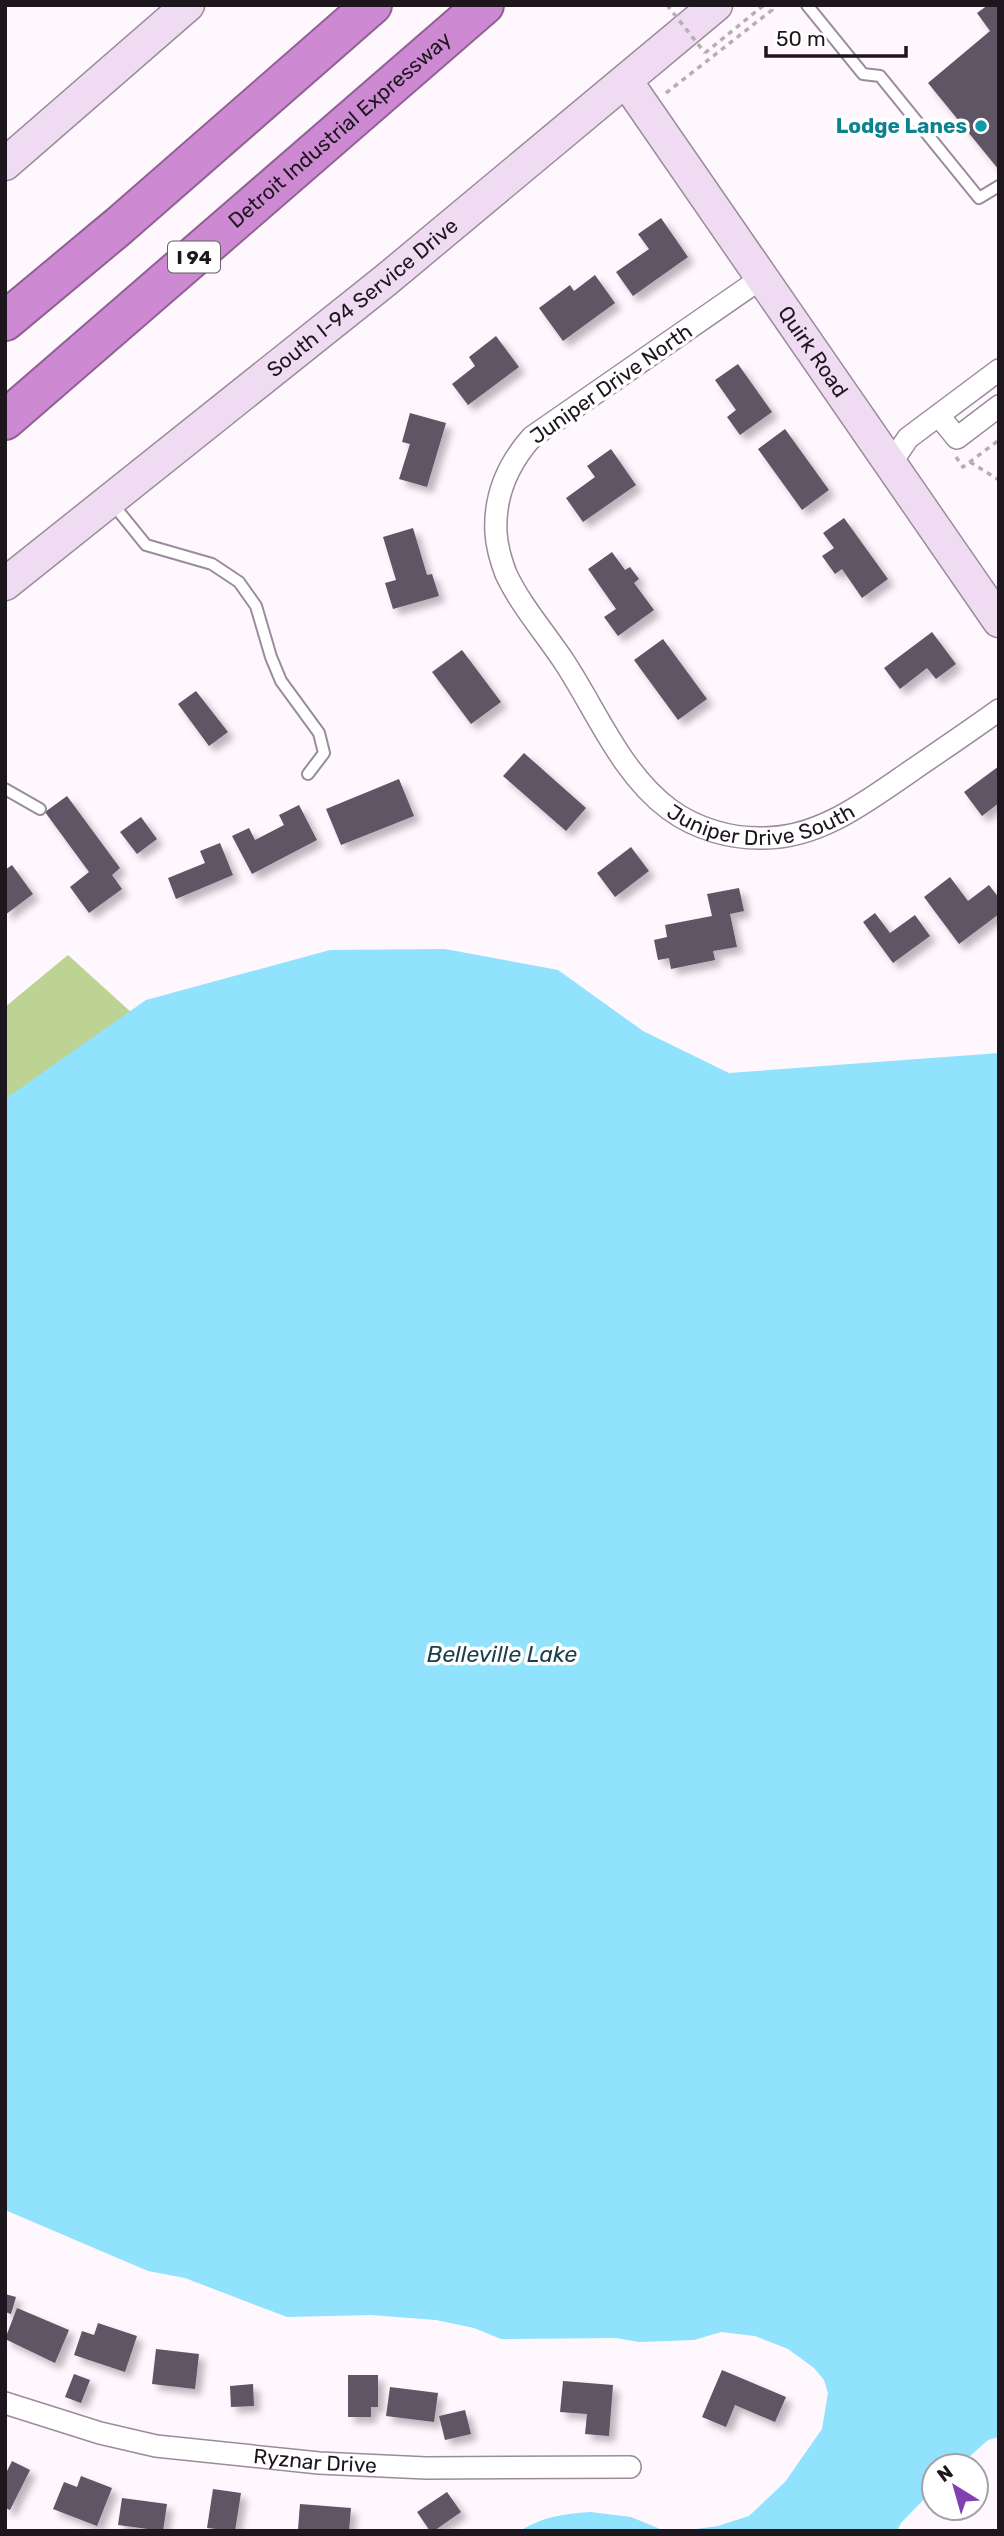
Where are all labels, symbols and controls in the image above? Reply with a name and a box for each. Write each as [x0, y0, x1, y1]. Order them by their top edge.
scale bar [766, 14, 906, 58]
street label: Detroit Industrial Expressway [223, 26, 456, 233]
text: 50 m [776, 26, 826, 51]
place label: Lodge Lanes [836, 113, 967, 138]
marker: Lodge Lanes [973, 118, 989, 134]
street label: South I-94 Service Drive [262, 213, 463, 382]
road number: I 94 [168, 242, 220, 272]
street label: Quirk Road [773, 301, 854, 402]
street label: Juniper Drive North [525, 318, 696, 449]
street label: Juniper Drive South [663, 789, 859, 817]
text: Juniper Drive South [663, 798, 859, 850]
water label: Belleville Lake [427, 1640, 577, 1668]
street label: Ryznar Drive [252, 2443, 377, 2478]
north arrow [920, 2452, 990, 2522]
text: N [933, 2461, 957, 2487]

